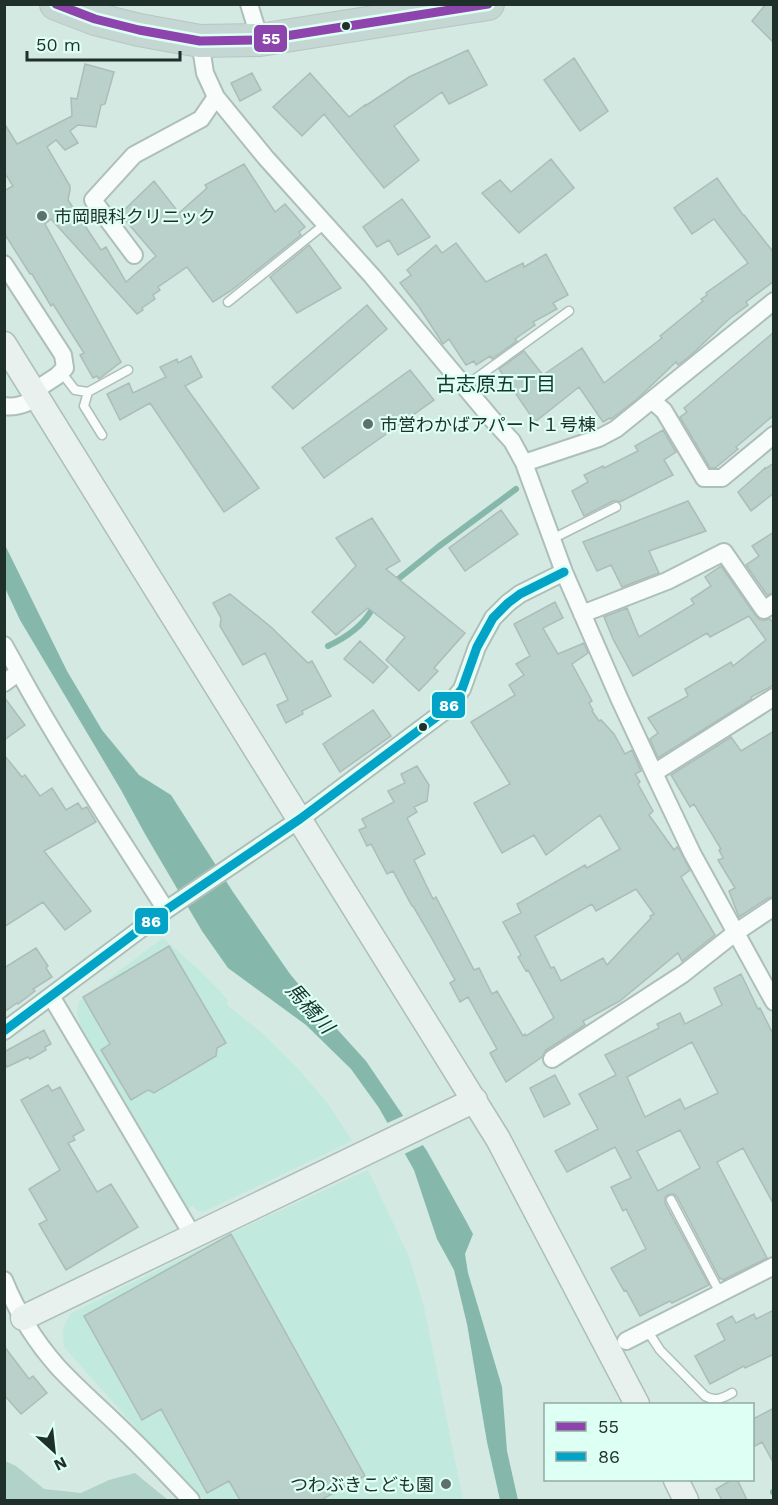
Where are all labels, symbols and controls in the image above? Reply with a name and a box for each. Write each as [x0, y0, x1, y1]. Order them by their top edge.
unlabelled marker [340, 20, 352, 32]
scale bar [27, 24, 180, 62]
line badge: 55 [253, 24, 288, 53]
text: 55 [262, 29, 280, 48]
text: 50 m [36, 34, 81, 55]
place label: 市岡眼科クリニック [54, 206, 216, 227]
marker: 市岡眼科クリニック [35, 209, 49, 223]
district label: 古志原五丁目 [436, 372, 556, 396]
place label: 市営わかばアパート１号棟 [380, 414, 596, 435]
marker: 市営わかばアパート１号棟 [361, 417, 375, 431]
line badge: 86 [431, 691, 466, 719]
text: 86 [439, 696, 459, 715]
unlabelled marker [417, 721, 429, 733]
line badge: 86 [134, 907, 169, 935]
text: 86 [141, 912, 161, 931]
water label: 馬橋川 [281, 978, 340, 1040]
legend [544, 1403, 754, 1481]
text: 55 [598, 1416, 619, 1437]
north arrow [24, 1421, 84, 1481]
text: 86 [598, 1446, 620, 1467]
text: N [51, 1453, 70, 1475]
place label: つわぶきこども園 [290, 1474, 434, 1495]
marker: つわぶきこども園 [439, 1477, 453, 1491]

